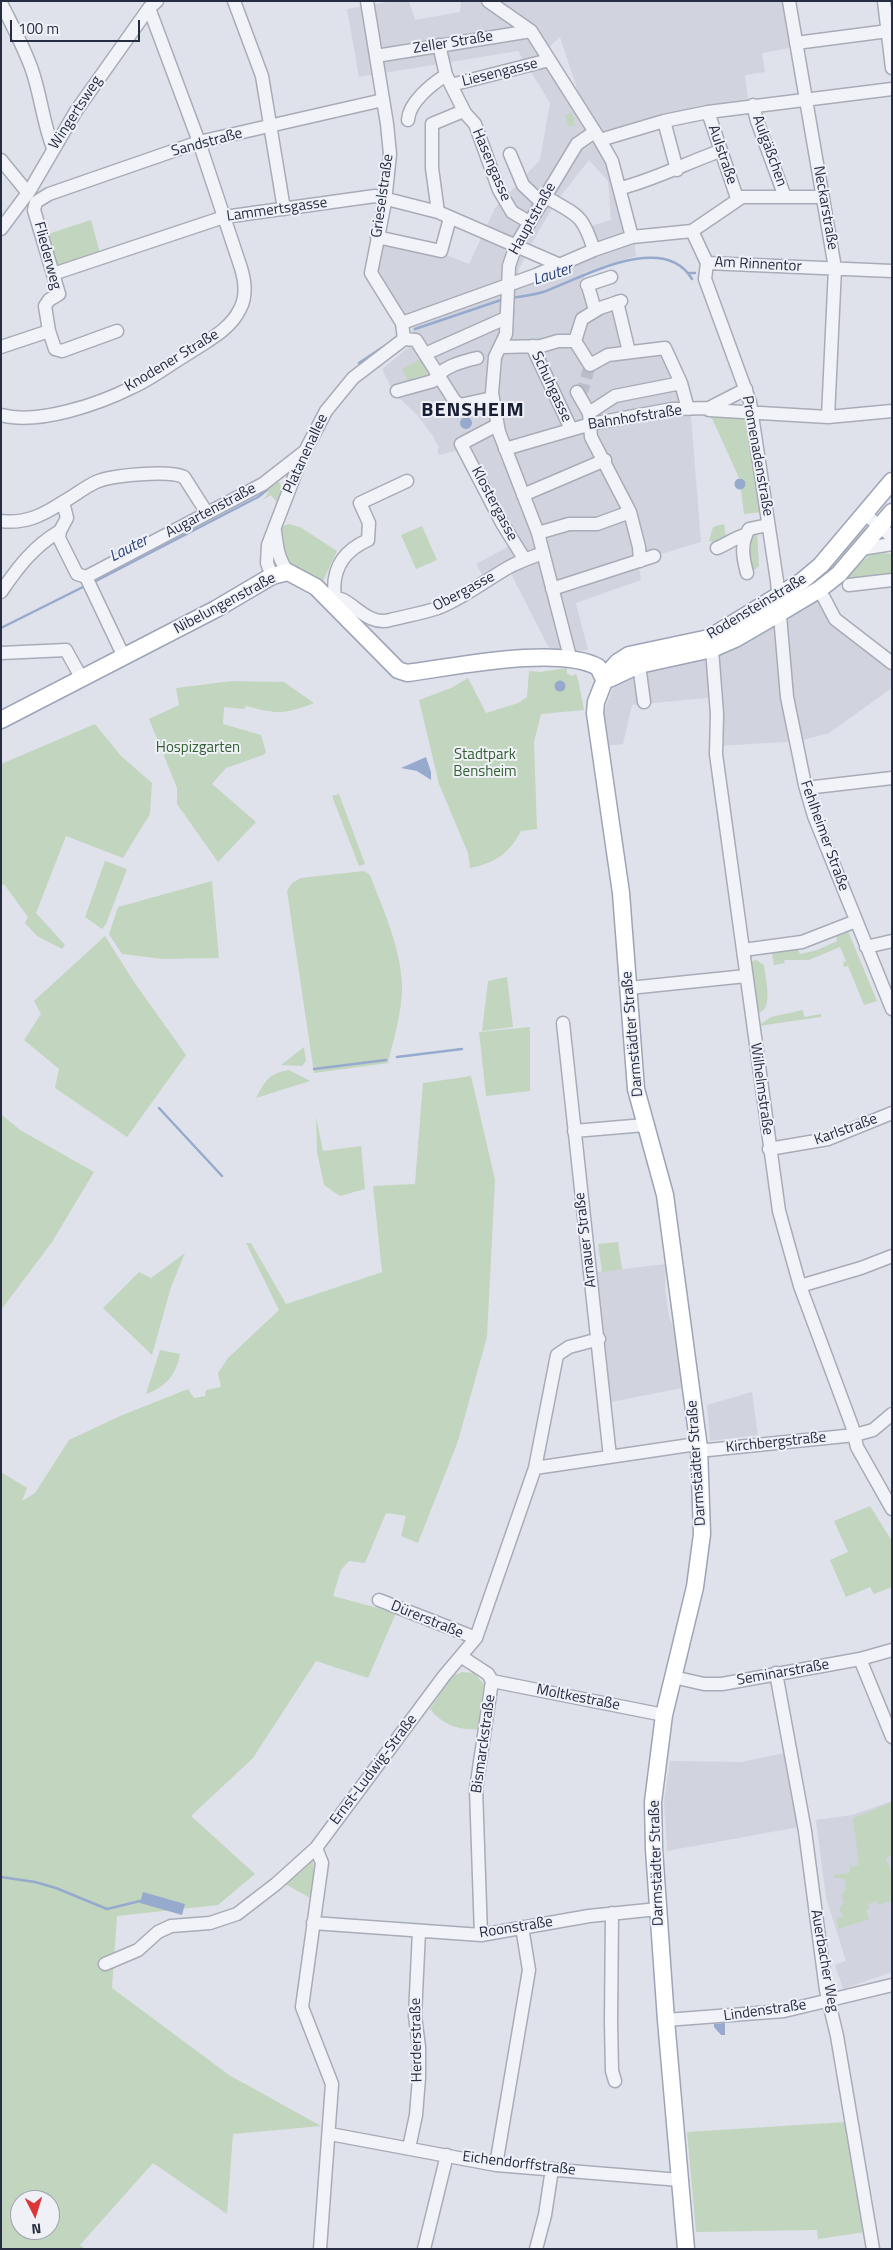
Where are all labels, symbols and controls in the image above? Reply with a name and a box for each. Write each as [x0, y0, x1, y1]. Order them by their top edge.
scale bar [12, 10, 142, 42]
text: 100 m [18, 17, 59, 40]
street label: Zeller Straße [412, 28, 494, 58]
street label: Liesengasse [460, 55, 540, 91]
street label: Wingertsweg [46, 73, 106, 153]
street label: Aulgäßchen [748, 113, 790, 189]
street label: Aulstraße [703, 123, 741, 187]
street label: Sandstraße [170, 125, 244, 161]
street label: Hasengasse [468, 126, 514, 204]
street label: Grieselstraße [368, 153, 398, 239]
street label: Neckarstraße [809, 165, 841, 251]
street label: Hauptstraße [506, 180, 560, 258]
street label: Lammertsgasse [226, 194, 328, 226]
street label: Fliederweg [29, 220, 65, 292]
street label: Am Rinnentor [714, 254, 802, 276]
water label: Lauter [531, 260, 575, 290]
street label: Knodener Straße [122, 326, 222, 396]
street label: Schuhgasse [527, 349, 575, 425]
street label: Promenadenstraße [738, 394, 776, 518]
district label: BENSHEIM [420, 399, 526, 423]
street label: Bahnhofstraße [587, 402, 683, 434]
street label: Platanenallee [280, 411, 332, 497]
street label: Klostergasse [467, 464, 521, 544]
street label: Augartenstraße [163, 480, 259, 542]
water label: Lauter [107, 531, 151, 567]
street label: Obergasse [430, 568, 498, 616]
street label: Nibelungenstraße [171, 570, 279, 638]
street label: Rodensteinstraße [704, 570, 810, 644]
park label: Hospizgarten [156, 739, 240, 757]
park label: Stadtpark Bensheim [453, 746, 517, 781]
street label: Fehlheimer Straße [796, 778, 852, 894]
street label: Darmstädter Straße [619, 970, 647, 1098]
street label: Wilhelmstraße [746, 1042, 776, 1136]
street label: Karlstraße [812, 1110, 880, 1150]
street label: Arnauer Straße [571, 1191, 601, 1289]
street label: Darmstädter Straße [684, 1399, 710, 1527]
street label: Kirchbergstraße [725, 1429, 827, 1457]
street label: Dürerstraße [388, 1597, 466, 1643]
street label: Seminarstraße [735, 1656, 831, 1690]
street label: Moltkestraße [535, 1681, 621, 1715]
street label: Bismarckstraße [468, 1694, 500, 1794]
street label: Ernst-Ludwig-Straße [327, 1711, 421, 1829]
street label: Darmstädter Straße [646, 1800, 668, 1926]
street label: Auerbacher Weg [806, 1908, 842, 2014]
street label: Roonstraße [478, 1913, 554, 1943]
street label: Lindenstraße [723, 1996, 807, 2026]
street label: Herderstraße [407, 1998, 427, 2082]
street label: Eichendorffstraße [461, 2148, 577, 2180]
north arrow [10, 2190, 60, 2240]
text: N [31, 2219, 42, 2240]

